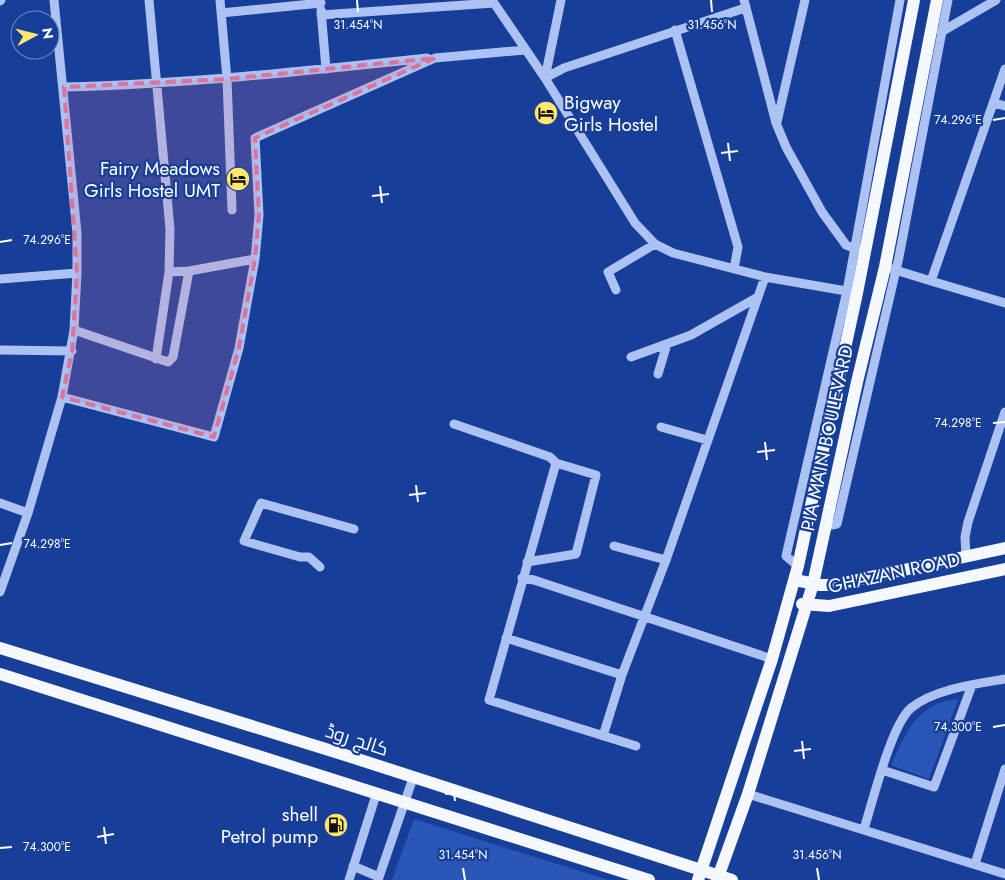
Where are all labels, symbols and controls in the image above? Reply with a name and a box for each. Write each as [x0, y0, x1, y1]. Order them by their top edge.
north arrow [10, 10, 60, 60]
text: 31.454°N [334, 16, 382, 34]
text: 31.456°N [688, 16, 736, 34]
text: N [37, 27, 59, 40]
place label: Bigway Girls Hostel [564, 89, 658, 138]
hotel icon: Bigway Girls Hostel [533, 100, 559, 126]
text: 74.296°E [934, 111, 982, 129]
place label: Fairy Meadows Girls Hostel UMT [84, 155, 220, 204]
hotel icon: Fairy Meadows Girls Hostel UMT [225, 166, 251, 192]
text: 74.296°E [23, 231, 71, 249]
street label: PIA MAIN BOULEVARD [794, 342, 860, 534]
text: 74.298°E [934, 414, 982, 432]
text: 74.298°E [23, 535, 71, 553]
street label: GHAZAN ROAD [825, 546, 963, 600]
street label: کالج روڈ [322, 717, 392, 763]
text: 74.300°E [934, 718, 982, 736]
place label: shell Petrol pump [221, 801, 318, 850]
fuel station icon: shell Petrol pump [323, 812, 349, 838]
text: 74.300°E [23, 838, 71, 856]
text: 31.454°N [439, 846, 487, 864]
text: 31.456°N [793, 846, 841, 864]

